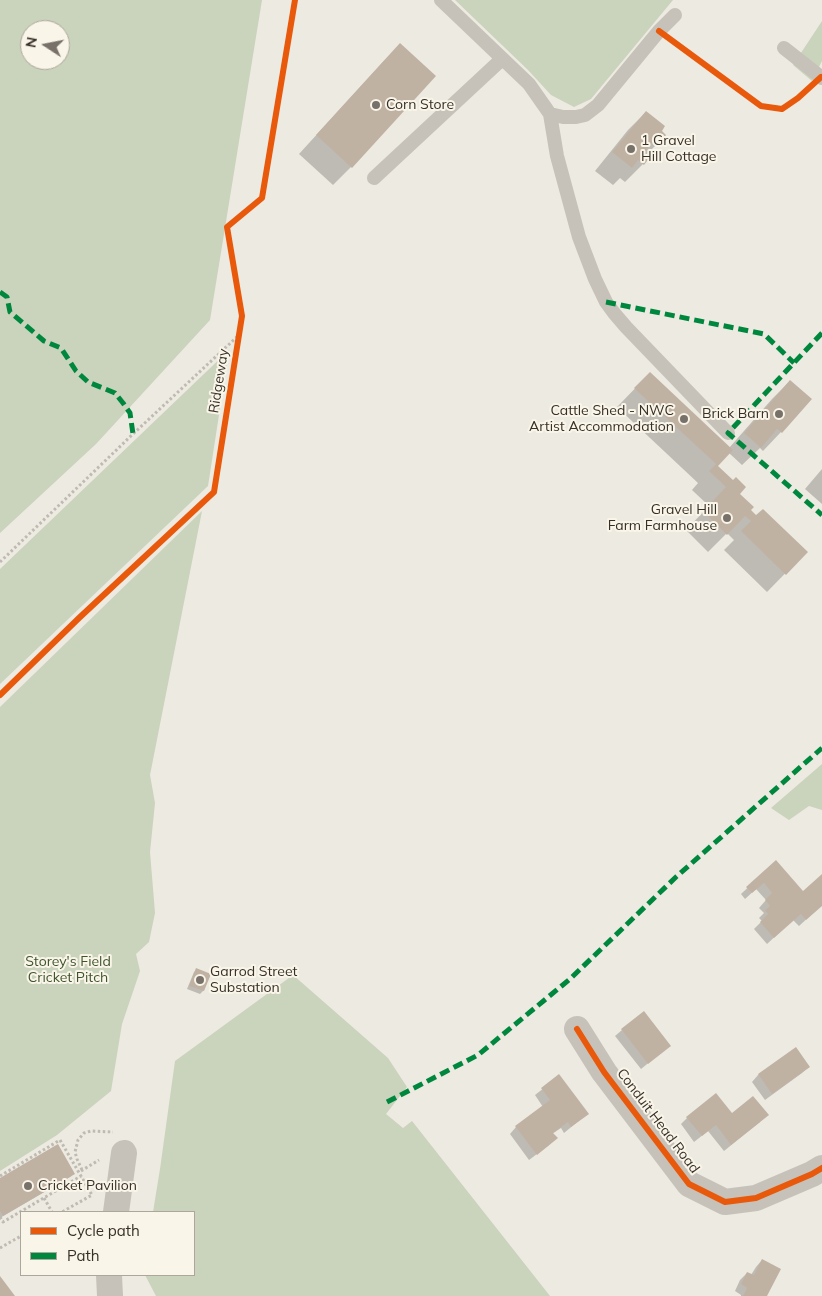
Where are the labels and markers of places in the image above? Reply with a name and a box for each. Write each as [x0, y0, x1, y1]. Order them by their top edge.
place label: Corn Store [386, 97, 454, 113]
marker: Corn Store [370, 99, 382, 111]
place label: 1 Gravel Hill Cottage [641, 133, 716, 166]
marker: 1 Gravel Hill Cottage [625, 143, 637, 155]
place label: Cattle Shed - NWC Artist Accommodation [529, 403, 674, 436]
place label: Brick Barn [702, 406, 769, 422]
marker: Brick Barn [773, 408, 785, 420]
marker: Cattle Shed - NWC Artist Accommodation [678, 413, 690, 425]
place label: Gravel Hill Farm Farmhouse [608, 502, 717, 534]
marker: Gravel Hill Farm Farmhouse [721, 512, 733, 524]
place label: Garrod Street Substation [210, 964, 297, 996]
marker: Garrod Street Substation [194, 974, 206, 986]
place label: Cricket Pavilion [38, 1178, 137, 1194]
marker: Cricket Pavilion [22, 1180, 34, 1192]

